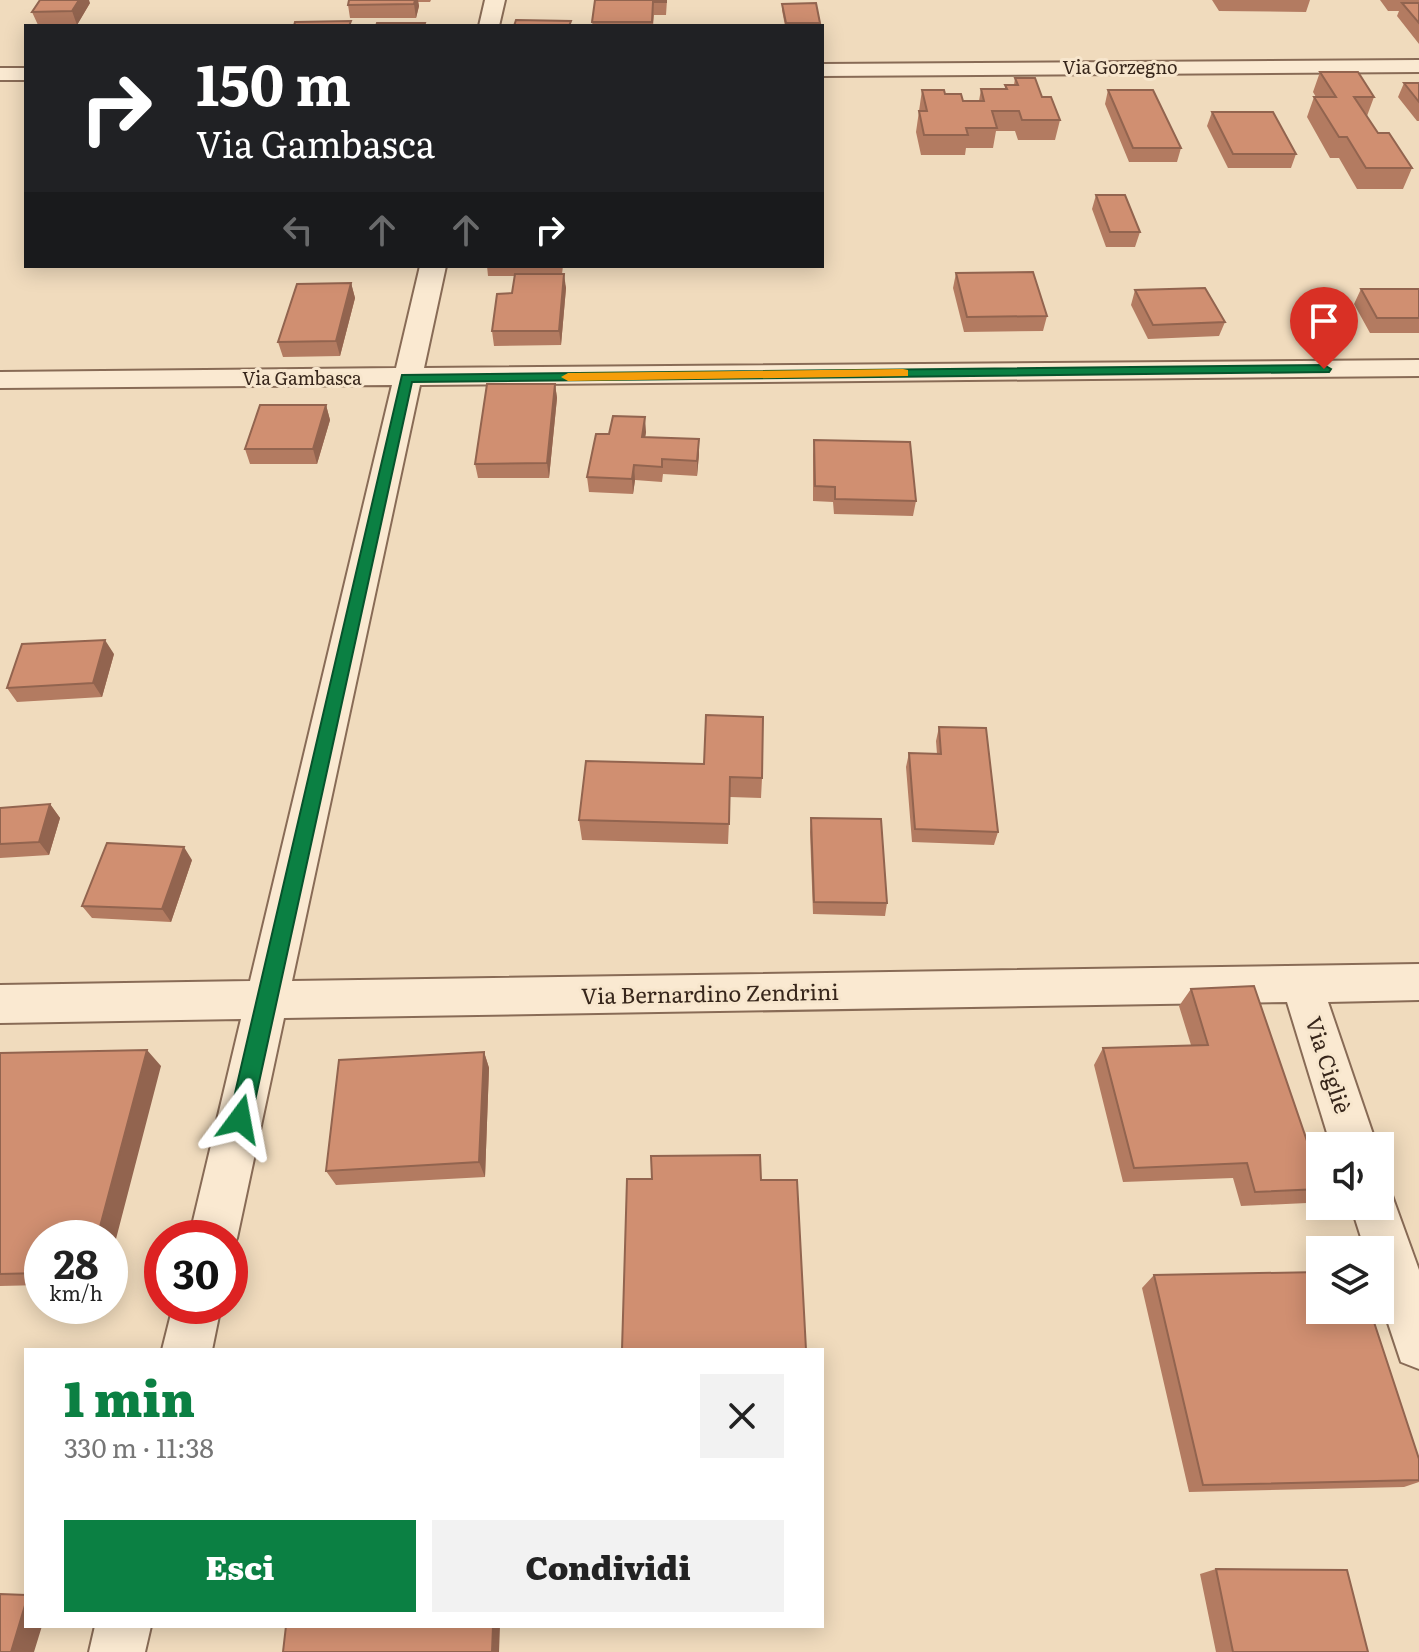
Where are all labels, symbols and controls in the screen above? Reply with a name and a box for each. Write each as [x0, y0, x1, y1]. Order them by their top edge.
text: 150 m [196, 40, 351, 123]
street label: Via Gorzegno [1062, 53, 1178, 80]
icon: right [64, 56, 168, 160]
text: Via Gambasca [196, 116, 435, 169]
icon: left [276, 208, 320, 252]
icon: ahead [360, 208, 404, 252]
icon: ahead [444, 208, 488, 252]
icon: right [528, 208, 572, 252]
pin [1290, 287, 1358, 369]
icon: arrive [1302, 299, 1346, 343]
street label: Via Gambasca [242, 364, 362, 391]
street label: Via Bernardino Zendrini [581, 974, 839, 1011]
street label: Via Cigliè [1298, 1012, 1361, 1117]
position arrow [198, 1077, 282, 1161]
map controls [1306, 1132, 1394, 1324]
button: sound [1306, 1132, 1394, 1220]
speed limit sign: 30 [144, 1220, 248, 1324]
text: 28 [53, 1232, 99, 1291]
button: layers [1306, 1236, 1394, 1324]
text: km/h [49, 1277, 103, 1307]
text: 1 min [64, 1361, 195, 1432]
button: close [700, 1374, 784, 1458]
text: 330 m · 11:38 [64, 1427, 214, 1466]
button: Esci [64, 1520, 416, 1612]
button: Condividi [432, 1520, 784, 1612]

